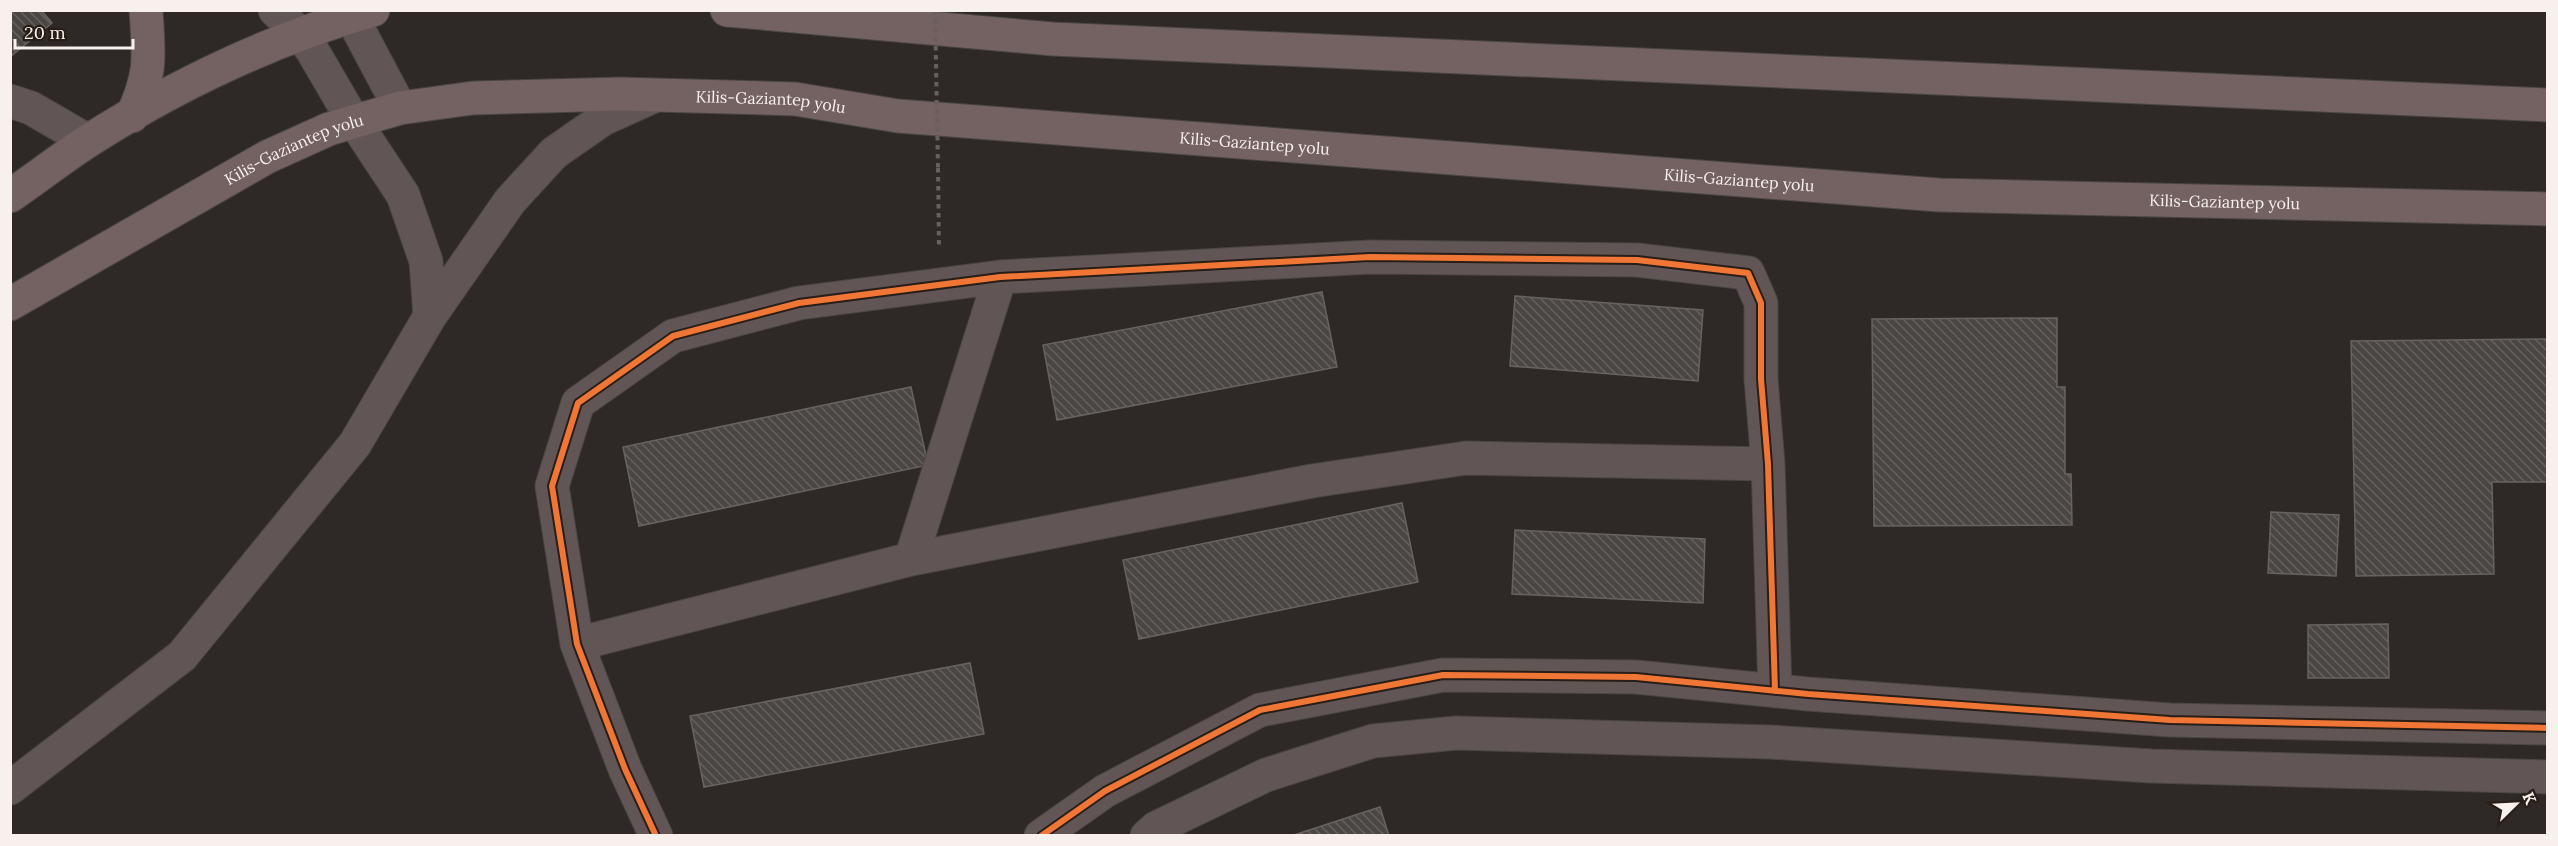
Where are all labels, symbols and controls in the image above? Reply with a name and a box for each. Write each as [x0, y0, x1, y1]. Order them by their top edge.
scale bar [15, 12, 134, 50]
text: 20 m [24, 21, 66, 44]
street label: Kilis-Gaziantep yolu [695, 86, 848, 117]
street label: Kilis-Gaziantep yolu [221, 109, 366, 189]
street label: Kilis-Gaziantep yolu [1179, 127, 1331, 159]
street label: Kilis-Gaziantep yolu [1663, 164, 1816, 196]
street label: Kilis-Gaziantep yolu [2149, 190, 2301, 213]
north arrow [2486, 774, 2546, 834]
text: K [2518, 789, 2541, 808]

